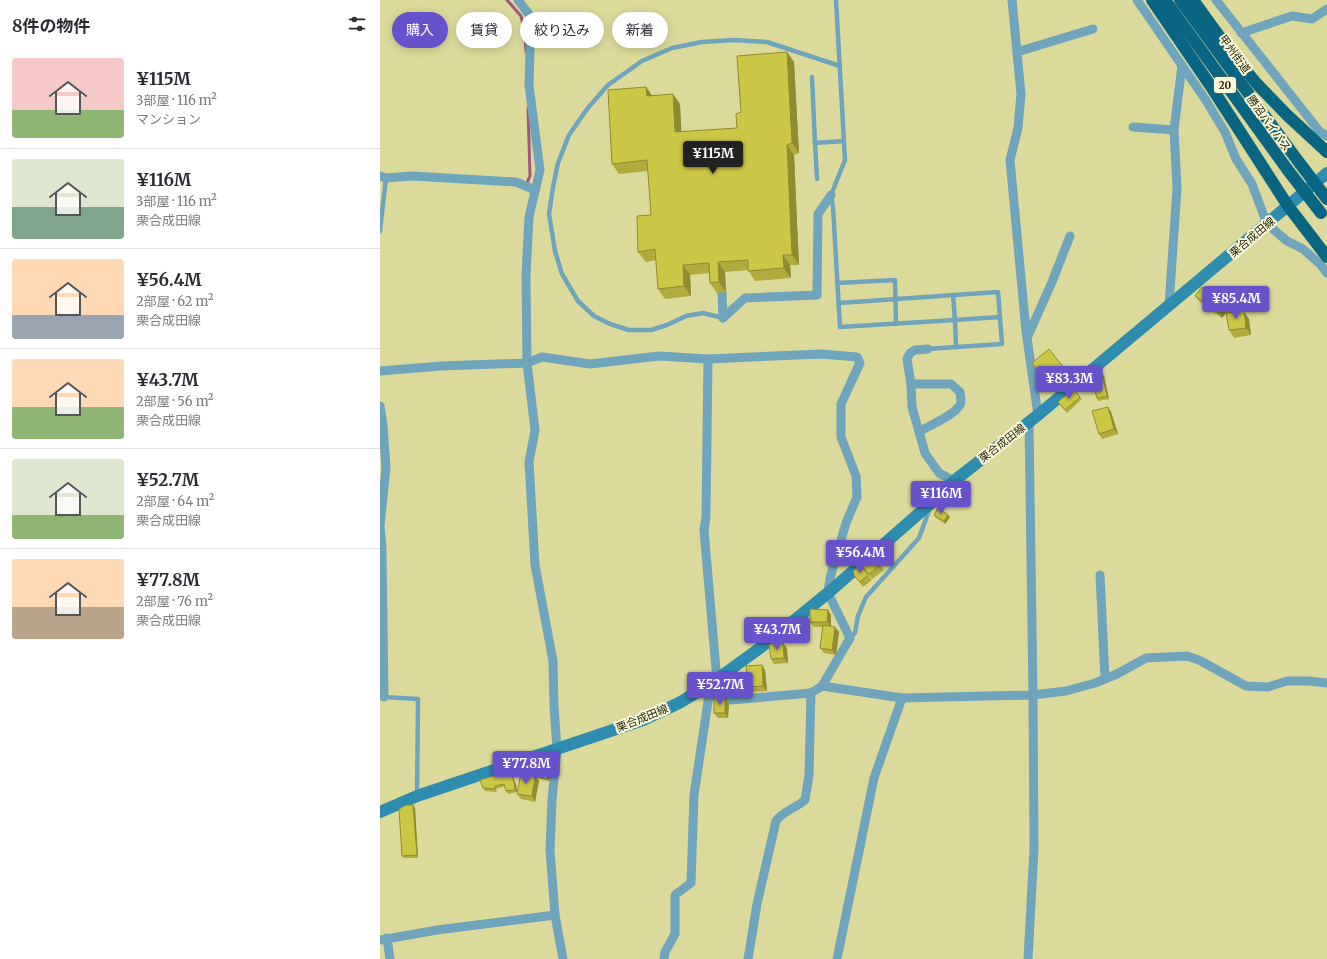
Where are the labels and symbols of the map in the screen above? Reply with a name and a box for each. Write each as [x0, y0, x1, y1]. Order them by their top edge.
street label: 甲州街道 [1216, 32, 1254, 76]
road number: 20 [1214, 77, 1236, 93]
street label: 勝沼バイパス [1244, 92, 1294, 154]
pin: ¥115M [685, 141, 741, 175]
street label: 栗合成田線 [1226, 214, 1278, 260]
pin: ¥85.4M [1203, 286, 1269, 320]
pin: ¥83.3M [1036, 366, 1102, 400]
street label: 栗合成田線 [976, 421, 1028, 465]
pin: ¥116M [913, 481, 969, 515]
pin: ¥56.4M [827, 540, 893, 574]
pin: ¥43.7M [744, 617, 810, 651]
pin: ¥52.7M [687, 672, 753, 706]
street label: 栗合成田線 [614, 701, 670, 735]
pin: ¥77.8M [493, 751, 559, 785]

